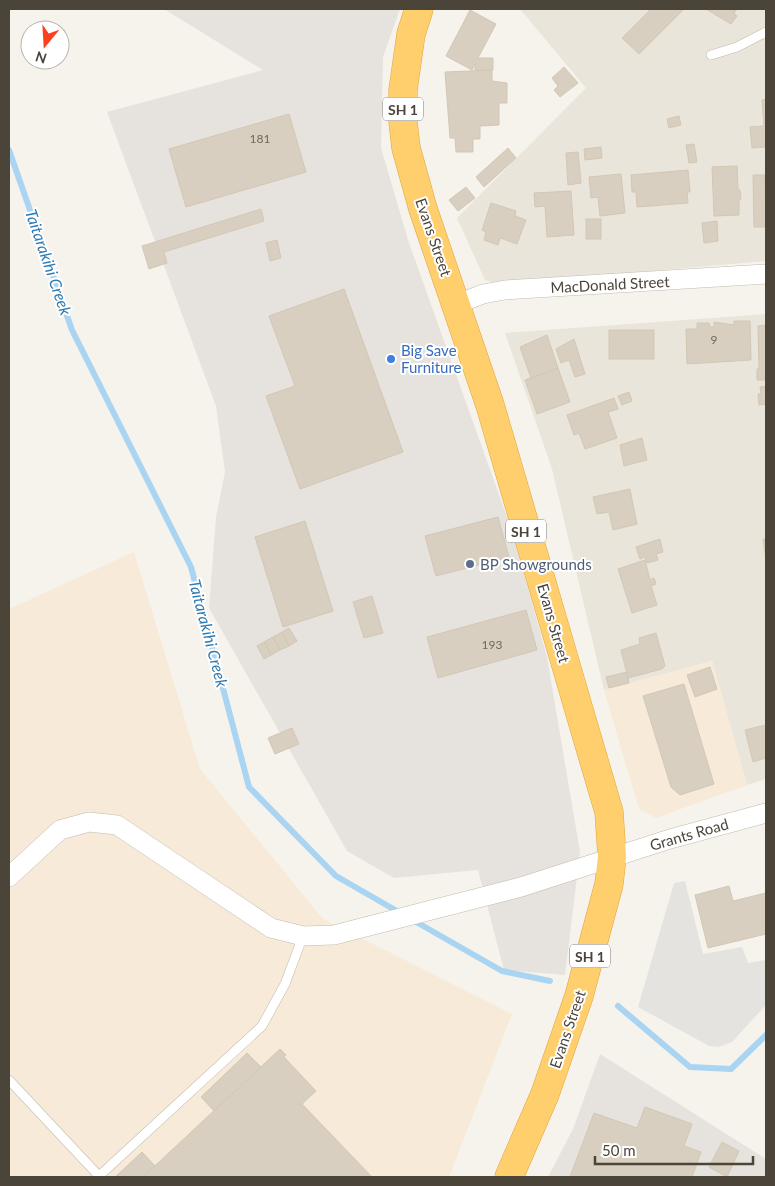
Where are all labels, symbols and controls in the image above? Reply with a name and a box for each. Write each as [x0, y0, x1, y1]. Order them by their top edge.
north arrow [20, 20, 70, 70]
text: N [33, 48, 49, 68]
road number: SH 1 [383, 98, 423, 120]
house number: 181 [250, 131, 270, 146]
street label: Evans Street [412, 196, 456, 279]
water label: Taitarakihi Creek [22, 207, 76, 318]
street label: MacDonald Street [550, 272, 671, 296]
house number: 9 [711, 332, 718, 347]
place label: Big Save Furniture [401, 341, 462, 376]
marker: Big Save Furniture [385, 353, 397, 365]
road number: SH 1 [506, 520, 546, 542]
place label: BP Showgrounds [480, 555, 592, 573]
marker: BP Showgrounds [464, 558, 476, 570]
water label: Taitarakihi Creek [185, 577, 233, 689]
street label: Evans Street [534, 581, 574, 665]
house number: 193 [482, 637, 502, 652]
street label: Grants Road [648, 814, 730, 854]
road number: SH 1 [570, 944, 610, 968]
street label: Evans Street [545, 987, 589, 1070]
scale bar [595, 1134, 752, 1166]
text: 50 m [602, 1141, 636, 1159]

